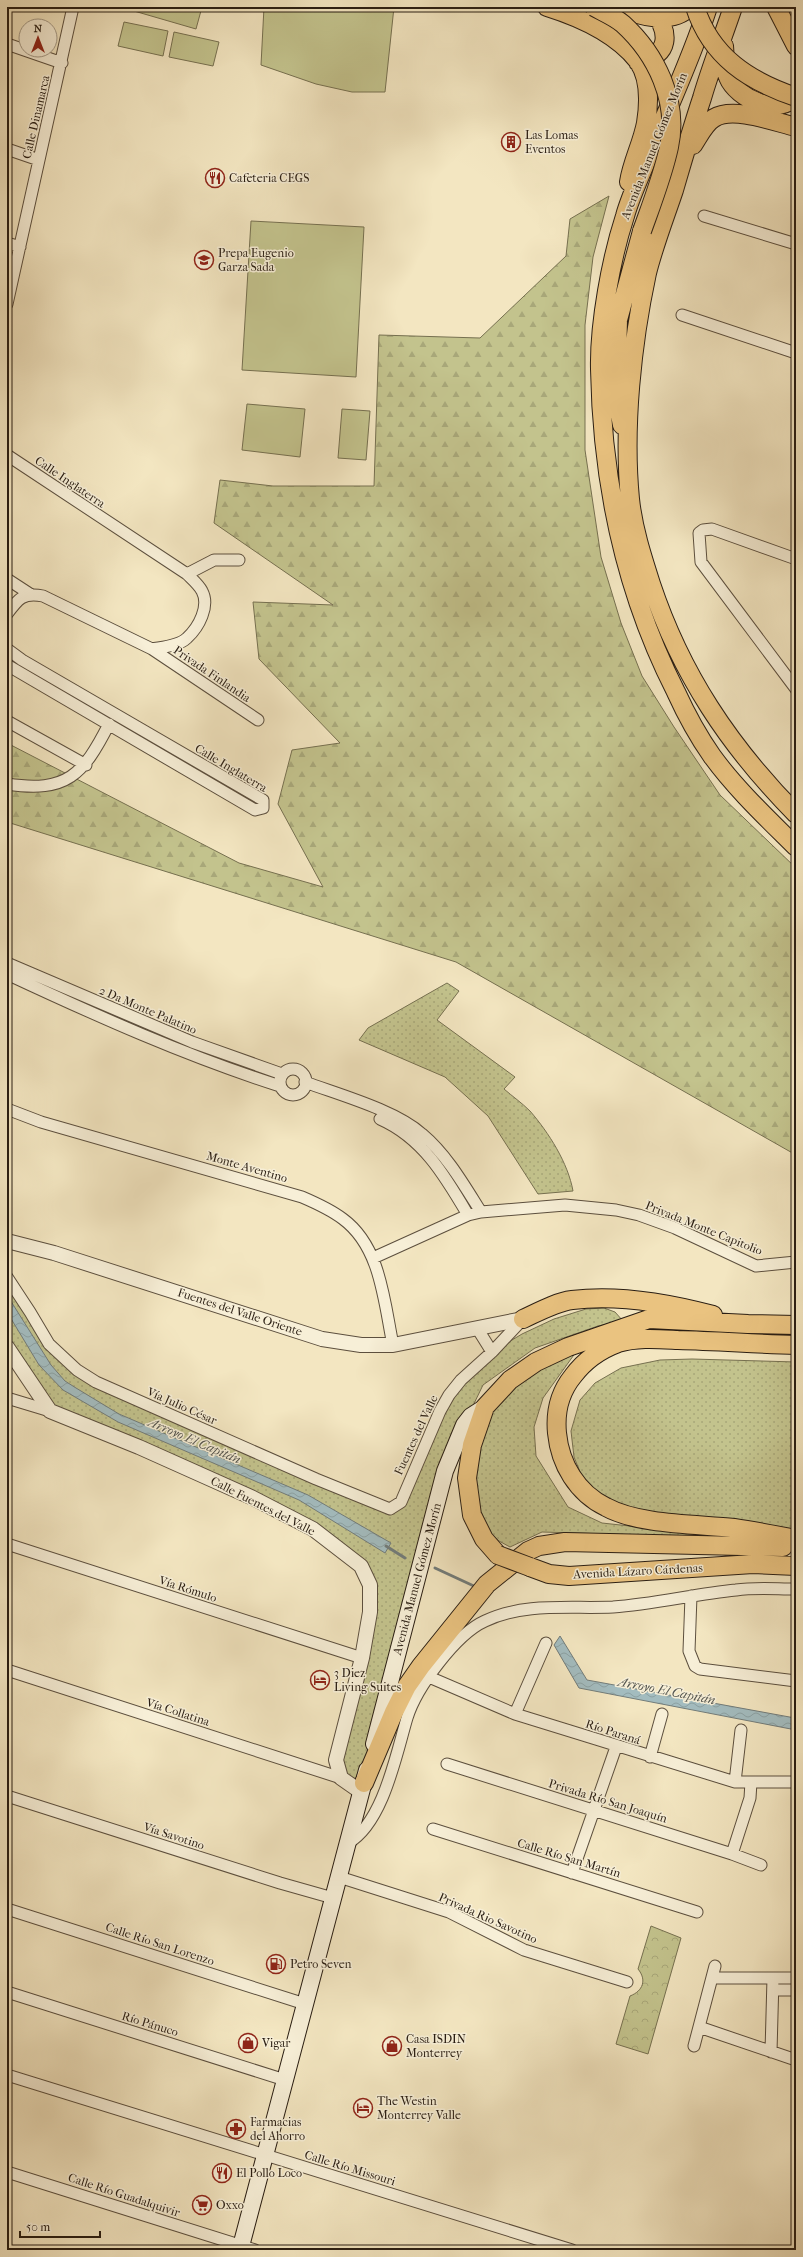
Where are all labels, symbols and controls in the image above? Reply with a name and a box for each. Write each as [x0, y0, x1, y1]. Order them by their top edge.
north arrow [18, 18, 58, 58]
text: N [34, 22, 43, 35]
street label: Avenida Manuel Gómez Morín [618, 71, 690, 222]
street label: Calle Dinamarca [20, 73, 53, 160]
place label: Las Lomas Eventos [525, 128, 579, 156]
building icon: Las Lomas Eventos [500, 131, 522, 153]
restaurant icon: Cafeteria CEGS [204, 167, 226, 189]
place label: Cafeteria CEGS [229, 171, 309, 185]
place label: Prepa Eugenio Garza Sada [218, 246, 294, 274]
school or university icon: Prepa Eugenio Garza Sada [193, 249, 215, 271]
street label: Calle Inglaterra [32, 453, 108, 511]
street label: Privada Finlandia [171, 643, 254, 705]
street label: Calle Inglaterra [192, 741, 270, 795]
street label: 2 Da Monte Palatino [97, 983, 199, 1037]
street label: Monte Aventino [205, 1149, 289, 1185]
street label: Privada Monte Capitolio [643, 1198, 765, 1258]
street label: Fuentes del Valle Oriente [176, 1285, 304, 1339]
street label: Vía Julio César [144, 1384, 220, 1428]
street label: Fuentes del Valle [391, 1393, 441, 1477]
water label: Arroyo El Capitán [145, 1413, 243, 1467]
street label: Calle Fuentes del Valle [208, 1474, 318, 1538]
street label: Avenida Manuel Gómez Morín [390, 1501, 444, 1658]
street label: Avenida Lázaro Cárdenas [572, 1561, 704, 1581]
street label: Vía Rómulo [156, 1573, 219, 1605]
place label: 3 Diez Living Suites [334, 1666, 402, 1694]
hotel icon: 3 Diez Living Suites [309, 1669, 331, 1691]
water label: Arroyo El Capitán [615, 1673, 717, 1707]
street label: Vía Collatina [144, 1695, 212, 1729]
street label: Río Paraná [584, 1717, 643, 1748]
street label: Privada Río San Joaquín [547, 1776, 669, 1826]
street label: Vía Savotino [141, 1819, 206, 1852]
street label: Calle Río San Martín [516, 1836, 622, 1880]
street label: Privada Rio Savotino [436, 1890, 540, 1946]
street label: Calle Río San Lorenzo [104, 1920, 216, 1968]
fuel station icon: Petro Seven [265, 1953, 287, 1975]
place label: Petro Seven [290, 1957, 352, 1971]
street label: Río Pánuco [120, 2009, 180, 2039]
shop icon: Vigar [237, 2032, 259, 2054]
place label: Casa ISDIN Monterrey [406, 2032, 466, 2060]
shop icon: Casa ISDIN Monterrey [381, 2035, 403, 2057]
place label: Vigar [261, 2036, 291, 2050]
place label: The Westin Monterrey Valle [377, 2094, 461, 2122]
hotel icon: The Westin Monterrey Valle [352, 2097, 374, 2119]
place label: Farmacias del Ahorro [250, 2115, 305, 2143]
pharmacy icon: Farmacias del Ahorro [225, 2118, 247, 2140]
street label: Calle Río Missouri [303, 2148, 398, 2189]
restaurant icon: El Pollo Loco [211, 2162, 233, 2184]
place label: El Pollo Loco [236, 2166, 302, 2180]
street label: Calle Río Guadalquivir [66, 2170, 182, 2220]
supermarket icon: Oxxo [191, 2194, 213, 2216]
place label: Oxxo [216, 2198, 244, 2212]
scale bar [20, 2213, 100, 2239]
text: 50 m [26, 2220, 50, 2234]

